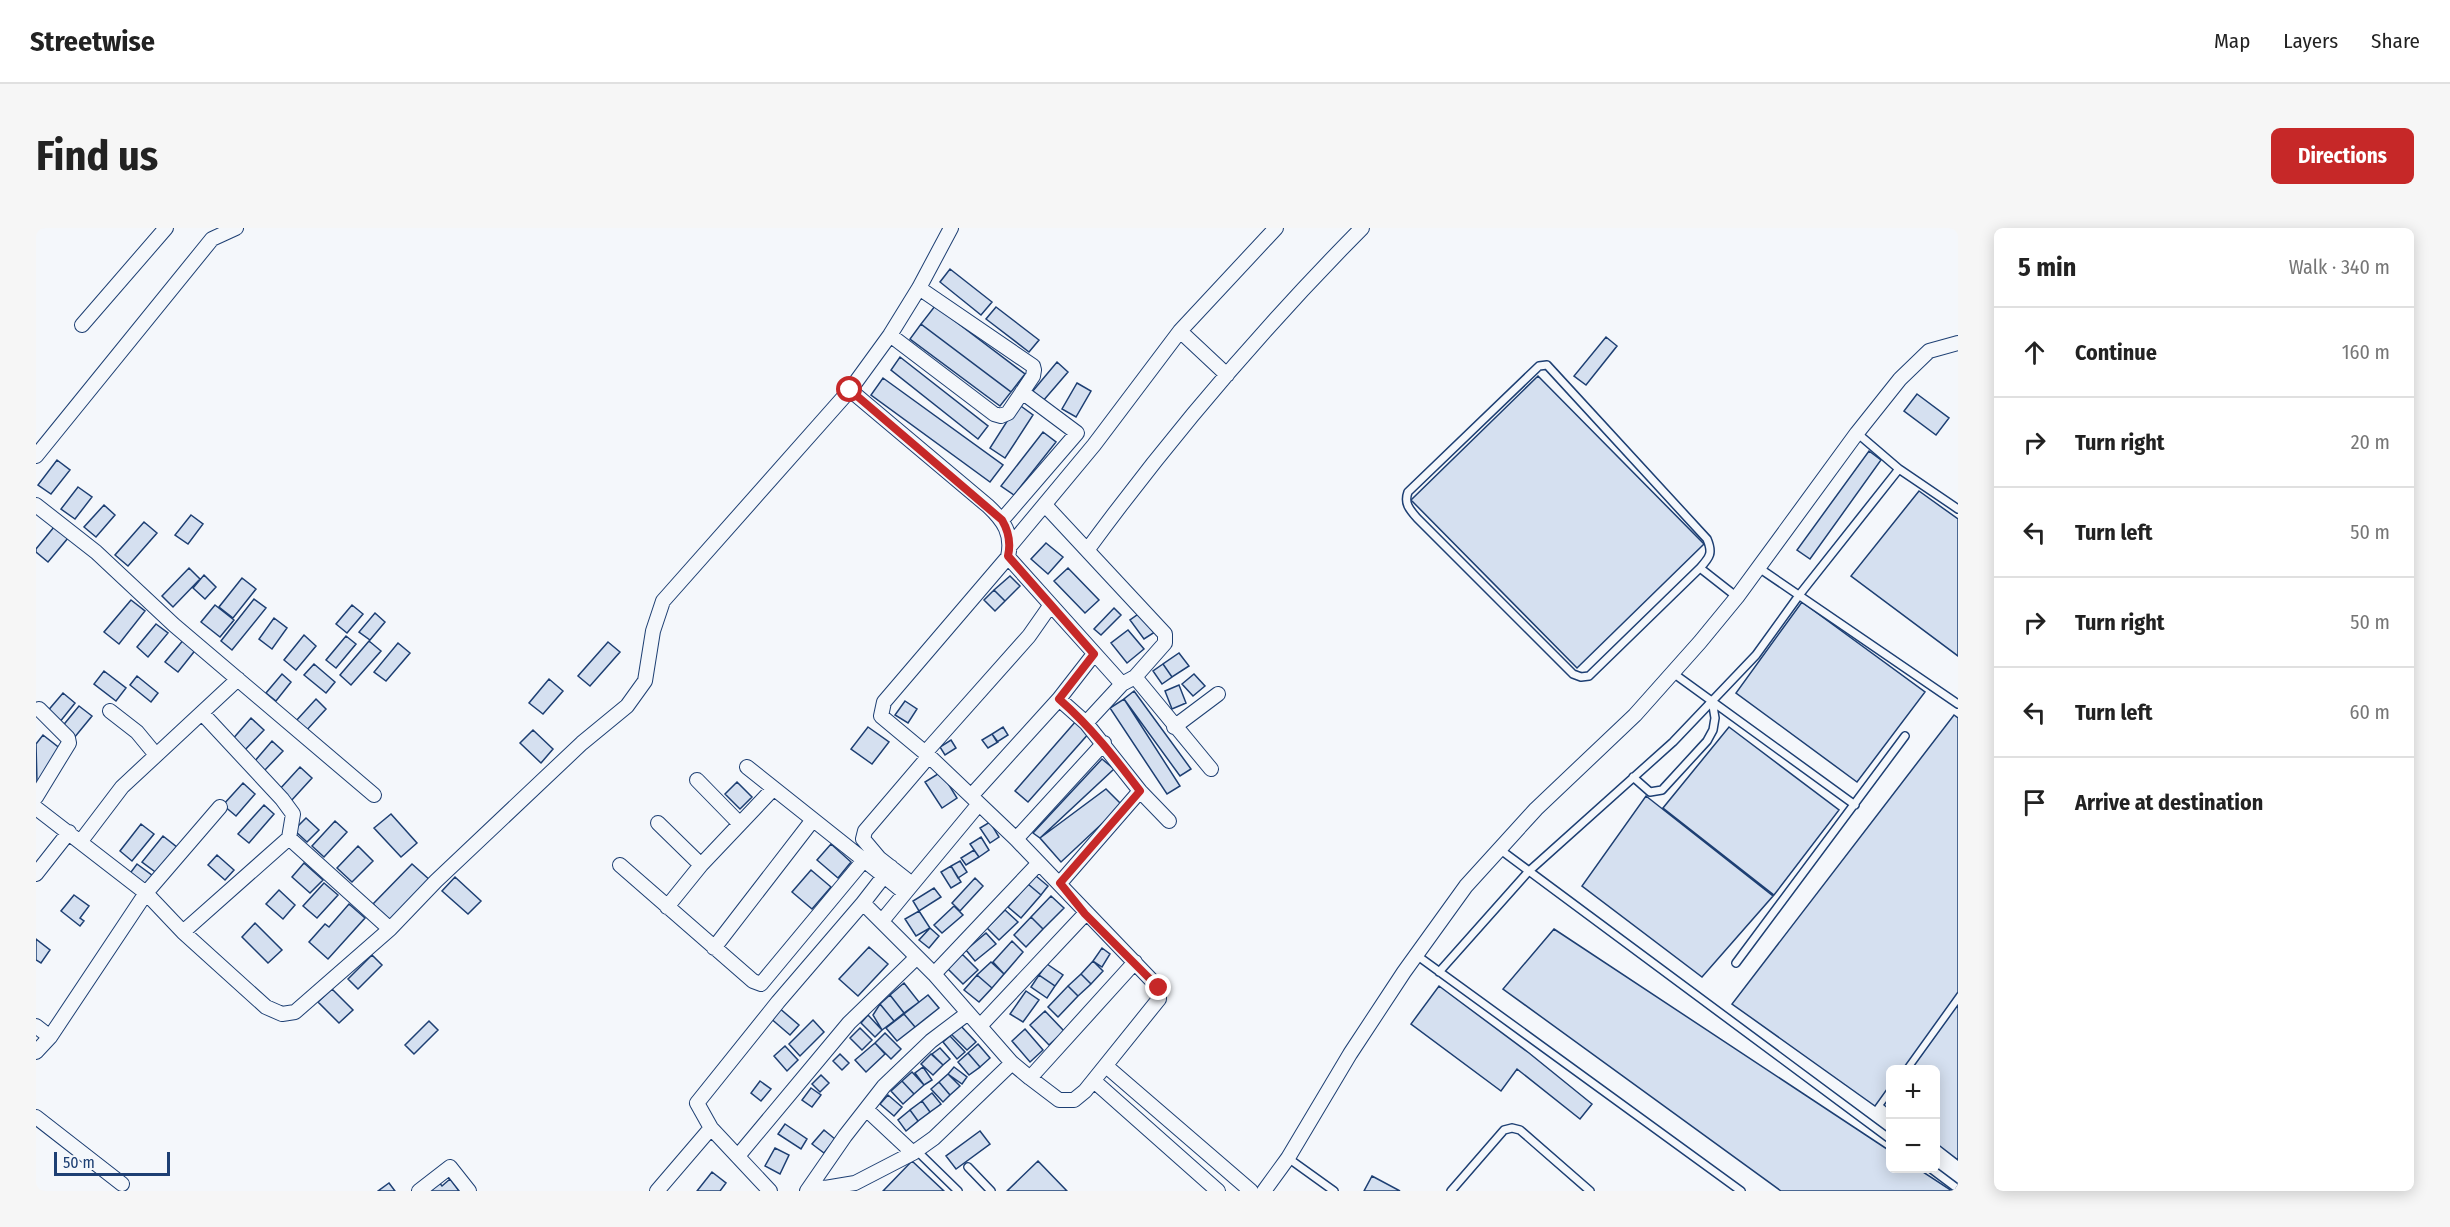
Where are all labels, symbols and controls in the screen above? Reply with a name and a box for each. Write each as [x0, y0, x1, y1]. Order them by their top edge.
text: Streetwise [30, 25, 155, 58]
text: Map [2214, 28, 2250, 54]
text: Layers [2283, 28, 2338, 54]
text: Share [2371, 28, 2420, 54]
button: Directions [2271, 128, 2414, 184]
text: Find us [36, 131, 158, 181]
text: 5 min [2018, 252, 2076, 283]
text: Walk · 340 m [2289, 255, 2390, 279]
icon: ahead [2018, 336, 2051, 369]
text: Continue [2075, 339, 2157, 366]
text: 160 m [2342, 340, 2390, 364]
route start [836, 376, 862, 402]
icon: right [2018, 426, 2051, 459]
text: Turn right [2075, 429, 2164, 456]
text: 20 m [2351, 430, 2390, 454]
icon: left [2018, 516, 2051, 549]
text: Turn left [2075, 519, 2153, 546]
text: 50 m [2350, 520, 2390, 544]
icon: right [2018, 606, 2051, 639]
text: Turn right [2075, 609, 2164, 636]
text: 50 m [2350, 610, 2390, 634]
icon: left [2018, 696, 2051, 729]
text: Turn left [2075, 699, 2153, 726]
text: 60 m [2350, 700, 2390, 724]
icon: arrive [2018, 786, 2051, 819]
text: Arrive at destination [2075, 789, 2263, 816]
route end [1145, 974, 1171, 1000]
map controls [1886, 1065, 1940, 1173]
button: + [1886, 1065, 1940, 1119]
button: − [1886, 1119, 1940, 1173]
scale bar [54, 1149, 170, 1176]
text: 50 m [63, 1153, 95, 1172]

